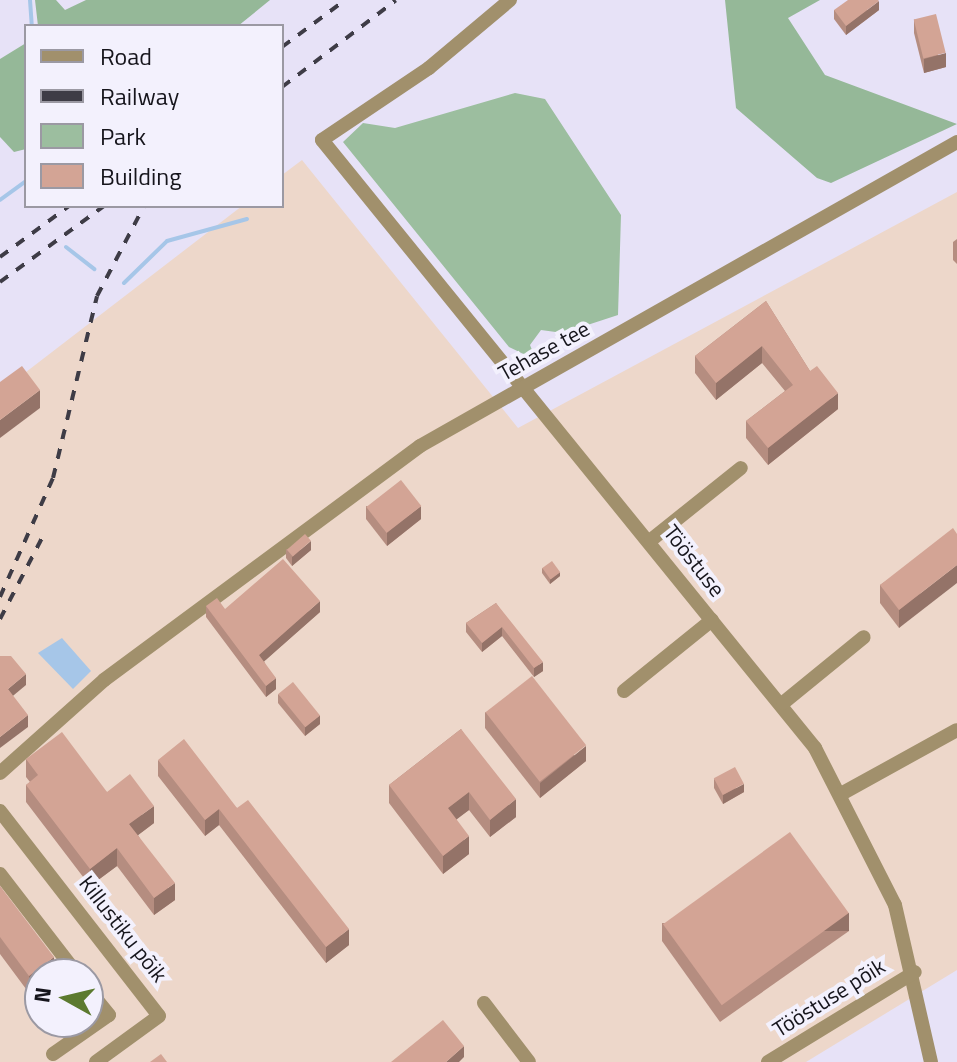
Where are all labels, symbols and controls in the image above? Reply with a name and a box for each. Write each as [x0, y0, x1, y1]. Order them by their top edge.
legend [24, 24, 284, 208]
text: Road [100, 38, 152, 74]
text: Railway [100, 78, 179, 114]
text: Park [100, 118, 146, 154]
text: Building [100, 158, 182, 194]
street label: Tehase tee [494, 315, 594, 387]
street label: Tööstuse [658, 520, 730, 602]
street label: Killustiku põik [73, 871, 173, 987]
street label: Tööstuse põik [768, 953, 890, 1043]
north arrow [24, 958, 104, 1038]
text: N [24, 985, 60, 1005]

